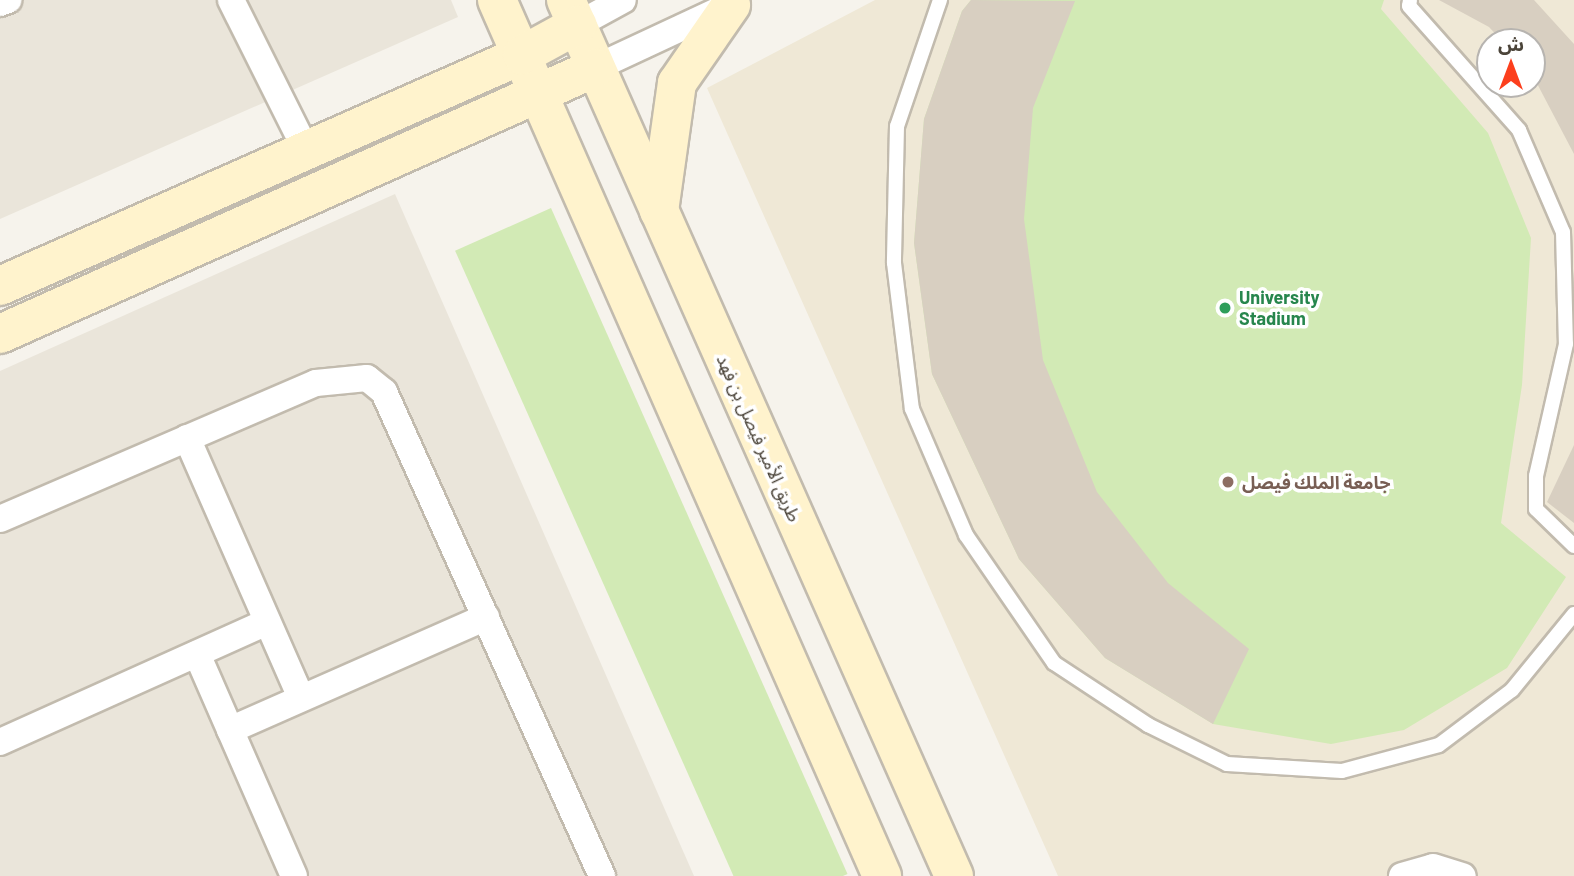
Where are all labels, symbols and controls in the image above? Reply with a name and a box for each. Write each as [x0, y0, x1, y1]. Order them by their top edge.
north arrow [1476, 28, 1546, 98]
text: ش [1498, 32, 1524, 55]
place label: University Stadium [1239, 287, 1320, 330]
marker: University Stadium [1217, 300, 1233, 316]
street label: طريق الأمير فيصل بن فهد [712, 351, 806, 525]
place label: جامعة الملك فيصل [1242, 471, 1391, 493]
marker: جامعة الملك فيصل [1220, 474, 1236, 490]

